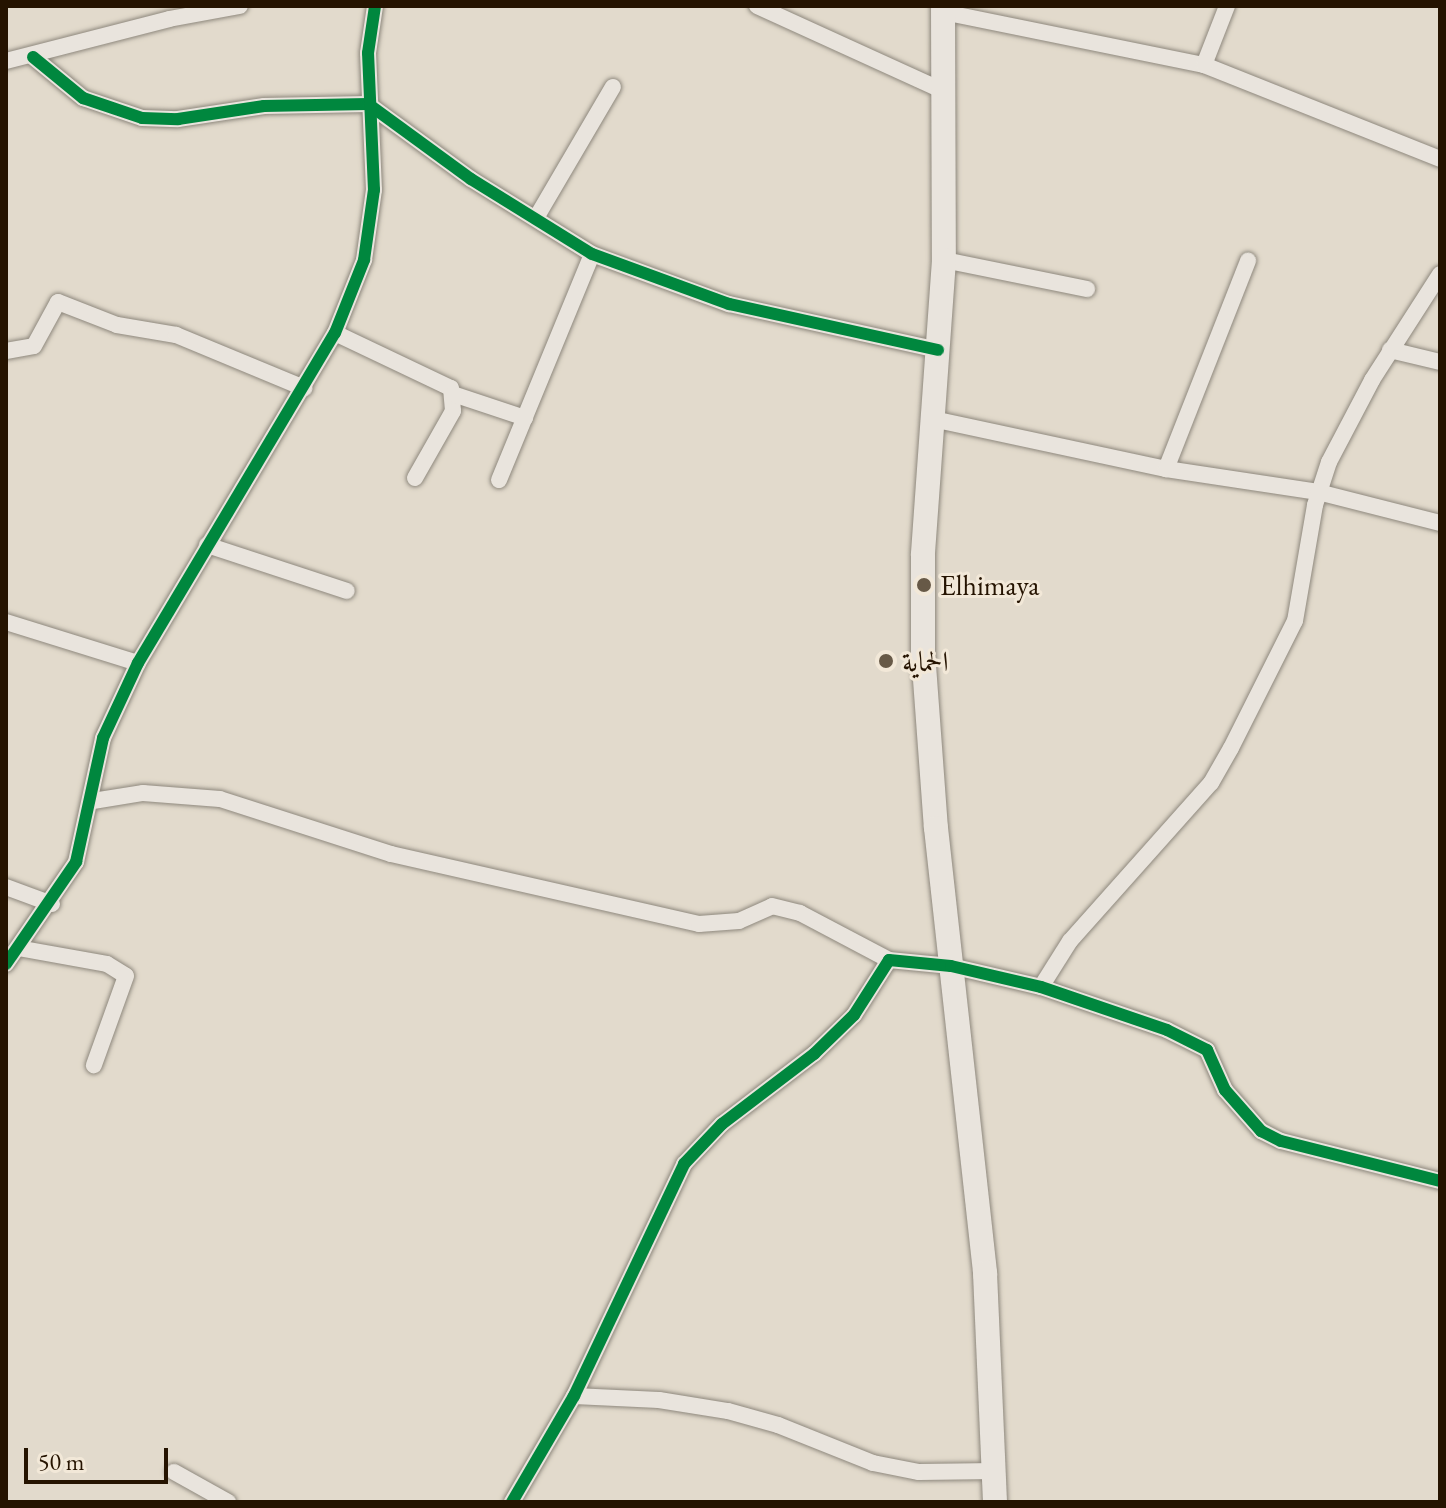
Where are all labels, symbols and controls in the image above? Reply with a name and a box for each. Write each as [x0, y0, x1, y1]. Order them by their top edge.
place label: Elhimaya [940, 568, 1039, 602]
marker: Elhimaya [915, 576, 933, 594]
place label: الحماية [902, 644, 949, 678]
marker: الحماية [877, 652, 895, 670]
scale bar [28, 1432, 172, 1482]
text: 50 m [38, 1446, 85, 1477]

